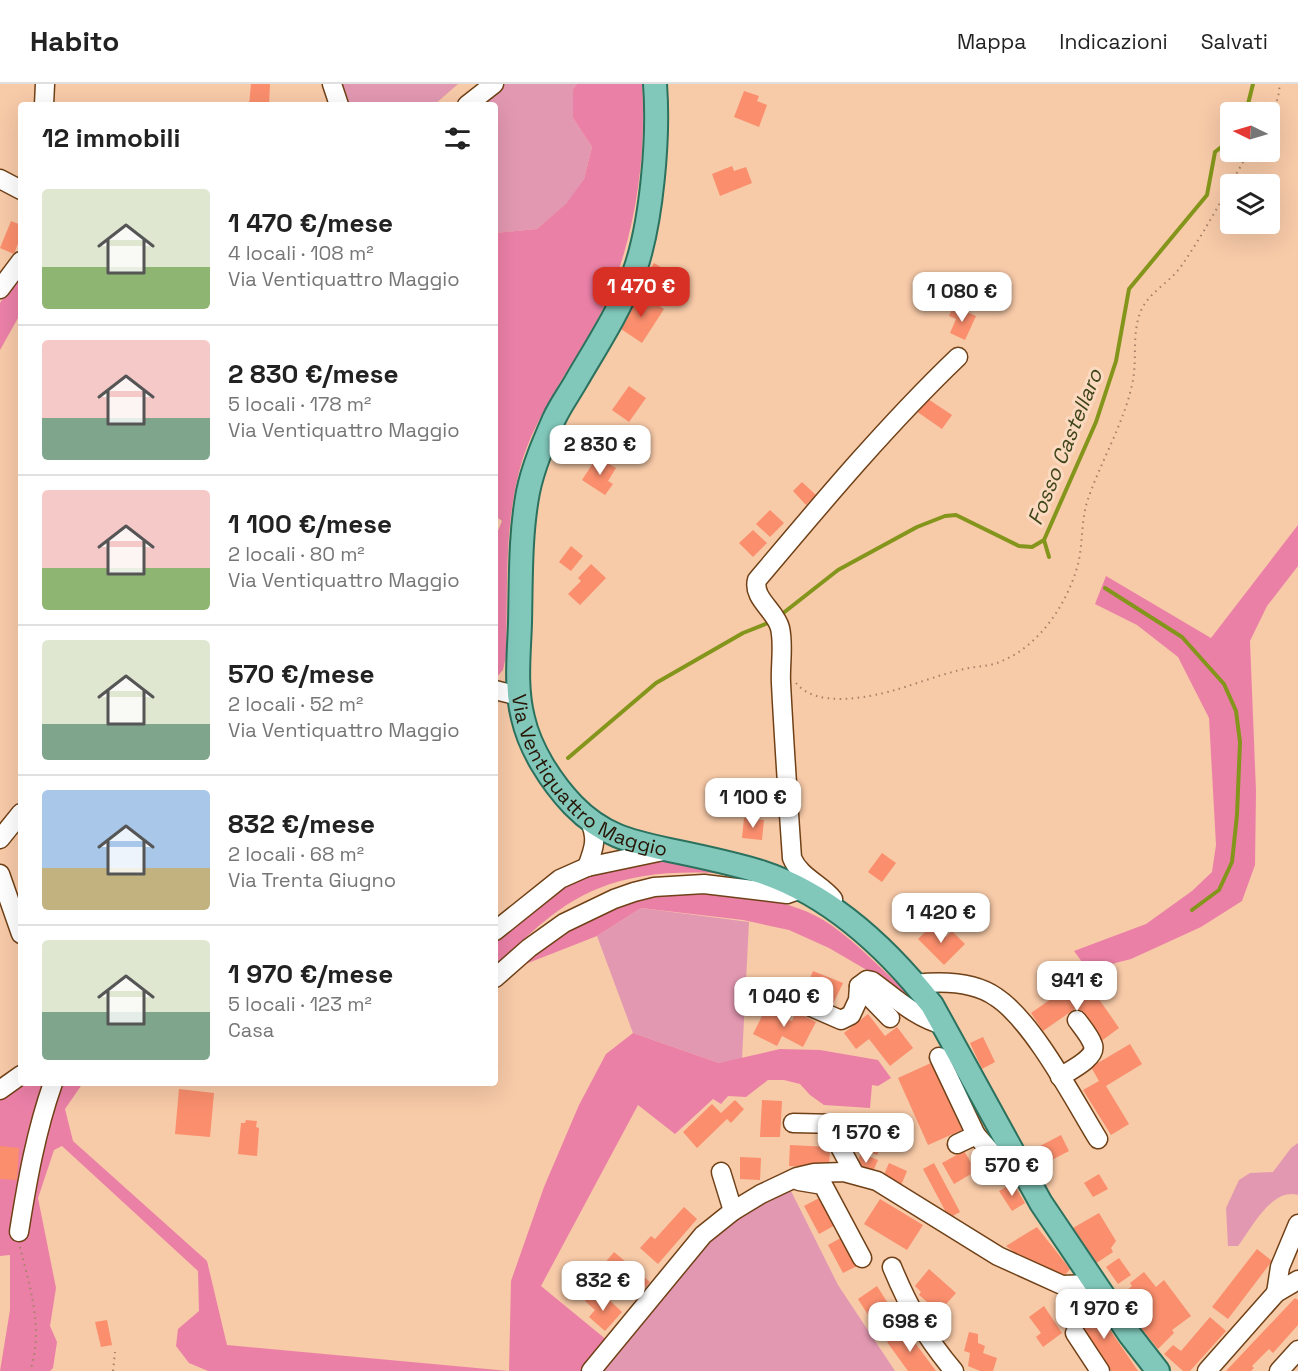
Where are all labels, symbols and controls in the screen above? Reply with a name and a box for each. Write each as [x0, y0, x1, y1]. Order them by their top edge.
text: Habito [30, 23, 119, 59]
text: Mappa [957, 28, 1026, 55]
text: Indicazioni [1059, 28, 1168, 55]
text: Salvati [1201, 28, 1268, 55]
north arrow [1220, 102, 1280, 162]
map controls [1220, 102, 1280, 234]
text: 12 immobili [42, 121, 180, 155]
icon: filters [441, 122, 474, 155]
button: layers [1220, 174, 1280, 234]
text: 1 470 €/mese [228, 206, 393, 240]
icon: home [90, 213, 162, 285]
text: 4 locali · 108 m² [228, 240, 373, 266]
text: Via Ventiquattro Maggio [228, 266, 460, 292]
pin: 1 470 € [586, 267, 696, 318]
pin: 1 080 € [907, 272, 1017, 323]
text: 1 470 € [607, 273, 675, 299]
text: 1 080 € [927, 278, 997, 304]
text: 2 830 €/mese [228, 357, 398, 391]
icon: home [90, 364, 162, 436]
water label: Fosso Castellaro [1021, 364, 1108, 529]
text: 5 locali · 178 m² [228, 391, 371, 417]
text: Via Ventiquattro Maggio [228, 417, 460, 443]
pin: 2 830 € [545, 425, 655, 476]
text: 2 830 € [564, 431, 636, 457]
text: 1 100 €/mese [228, 507, 392, 541]
icon: home [90, 514, 162, 586]
text: 2 locali · 80 m² [228, 541, 365, 567]
text: Via Ventiquattro Maggio [228, 567, 460, 593]
text: 570 €/mese [228, 657, 375, 691]
icon: home [90, 664, 162, 736]
text: 2 locali · 52 m² [228, 691, 363, 717]
street label: Via Ventiquattro Maggio [506, 693, 670, 862]
text: Via Ventiquattro Maggio [228, 717, 460, 743]
pin: 1 100 € [698, 778, 808, 829]
text: 1 100 € [719, 784, 787, 810]
text: 832 €/mese [228, 807, 375, 841]
icon: home [90, 814, 162, 886]
text: 2 locali · 68 m² [228, 841, 364, 867]
text: Via Trenta Giugno [228, 867, 396, 893]
pin: 1 420 € [886, 893, 996, 944]
text: 1 420 € [906, 899, 976, 925]
text: 1 970 €/mese [228, 957, 393, 991]
pin: 941 € [1035, 961, 1119, 1012]
icon: home [90, 964, 162, 1036]
text: 941 € [1051, 967, 1103, 993]
pin: 1 040 € [729, 977, 839, 1028]
text: 1 040 € [748, 983, 820, 1009]
text: 5 locali · 123 m² [228, 991, 372, 1017]
text: Casa [228, 1017, 274, 1043]
pin: 1 570 € [811, 1113, 921, 1164]
text: 1 570 € [832, 1119, 900, 1145]
pin: 570 € [970, 1146, 1054, 1197]
text: 570 € [985, 1152, 1039, 1178]
pin: 832 € [561, 1261, 645, 1312]
text: 832 € [576, 1267, 630, 1293]
pin: 1 970 € [1049, 1289, 1159, 1340]
text: 1 970 € [1070, 1295, 1138, 1321]
pin: 698 € [868, 1302, 952, 1353]
text: 698 € [882, 1308, 938, 1334]

